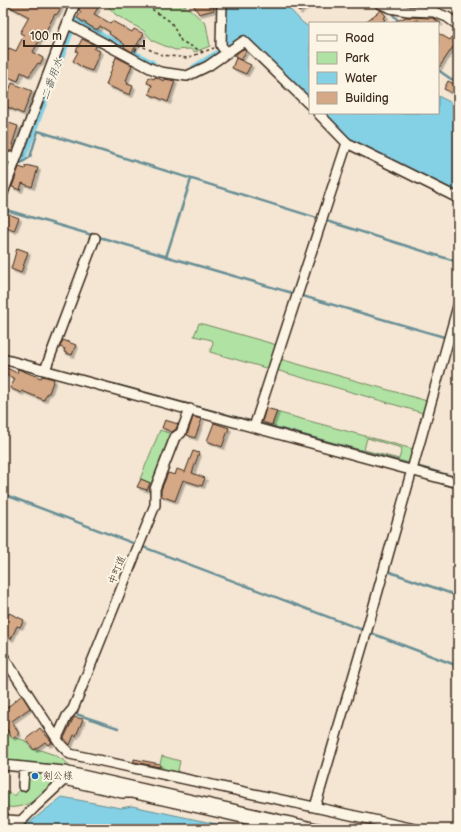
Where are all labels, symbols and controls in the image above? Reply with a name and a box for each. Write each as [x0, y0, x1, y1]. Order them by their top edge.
scale bar [24, 22, 144, 48]
legend [309, 22, 439, 114]
text: 100 m [30, 29, 62, 44]
text: Road [345, 31, 374, 46]
text: Park [345, 51, 369, 66]
water label: 二番用水 [38, 56, 66, 102]
text: Water [345, 71, 377, 86]
text: Building [345, 91, 389, 106]
street label: 中町道 [106, 554, 128, 586]
place label: 剣公様 [43, 770, 73, 782]
marker: 剣公様 [30, 771, 40, 781]

